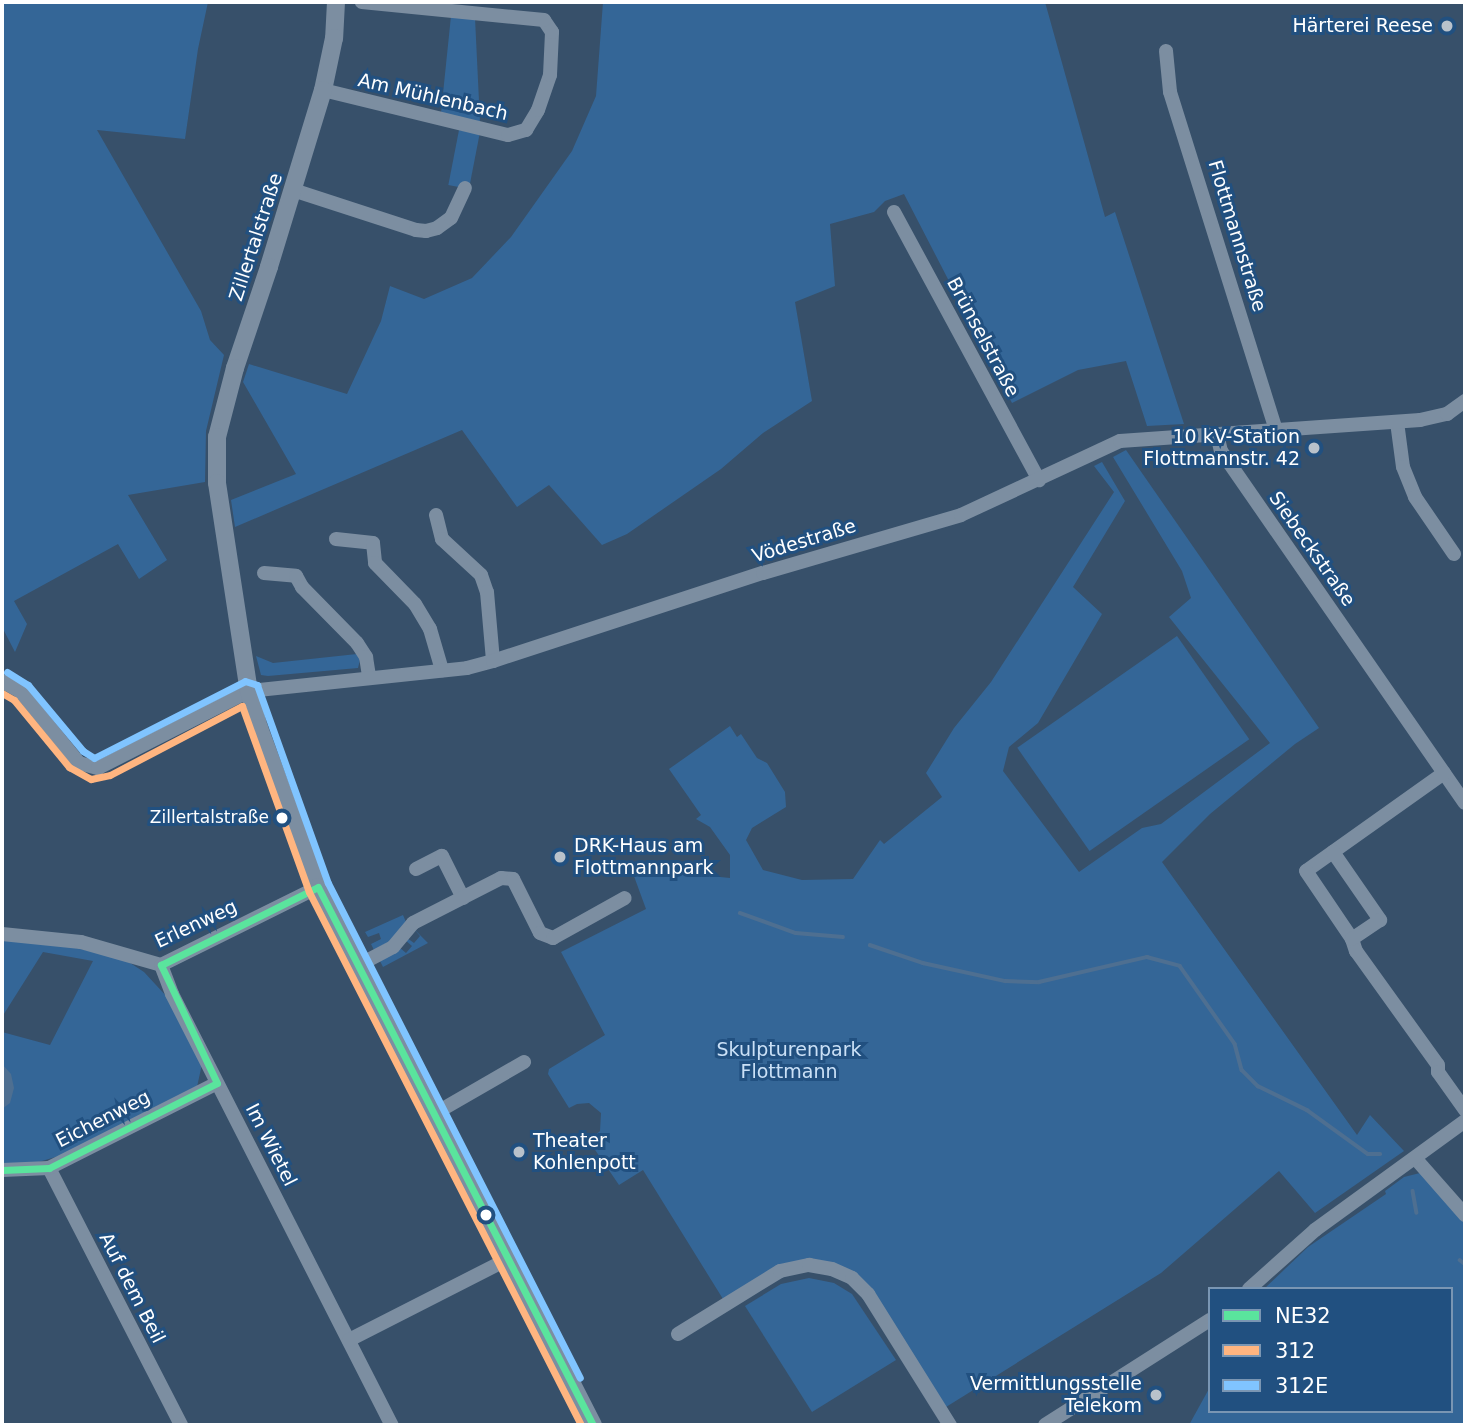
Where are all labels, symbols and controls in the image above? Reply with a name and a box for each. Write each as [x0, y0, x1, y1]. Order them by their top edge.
place label: Härterei Reese [1292, 15, 1433, 37]
marker: Härterei Reese [1439, 18, 1455, 34]
street label: Am Mühlenbach [356, 69, 510, 125]
street label: Flottmannstraße [1203, 157, 1271, 315]
street label: Zillertalstraße [225, 170, 287, 304]
street label: Brünselstraße [942, 273, 1024, 401]
place label: 10 kV-Station Flottmannstr. 42 [1143, 426, 1300, 470]
marker: 10 kV-Station Flottmannstr. 42 [1306, 440, 1322, 456]
street label: Siebeckstraße [1264, 487, 1360, 611]
street label: Vödestraße [749, 514, 859, 568]
place label: Zillertalstraße [150, 808, 269, 828]
marker: Zillertalstraße [275, 811, 289, 825]
place label: DRK-Haus am Flottmannpark [574, 835, 713, 879]
marker: DRK-Haus am Flottmannpark [552, 849, 568, 865]
street label: Erlenweg [151, 895, 241, 953]
park label: Skulpturenpark Flottmann [717, 1039, 861, 1083]
street label: Eichenweg [52, 1086, 154, 1152]
street label: Im Wietel [240, 1100, 302, 1190]
place label: Theater Kohlenpott [533, 1130, 636, 1174]
marker: Theater Kohlenpott [511, 1144, 527, 1160]
unlabelled marker [479, 1208, 493, 1222]
street label: Auf dem Beil [94, 1229, 170, 1347]
legend [1208, 1287, 1453, 1413]
text: NE32 [1275, 1304, 1331, 1328]
text: 312 [1275, 1339, 1315, 1363]
place label: Vermittlungsstelle Telekom [970, 1373, 1142, 1417]
text: 312E [1275, 1374, 1328, 1398]
marker: Vermittlungsstelle Telekom [1148, 1387, 1164, 1403]

